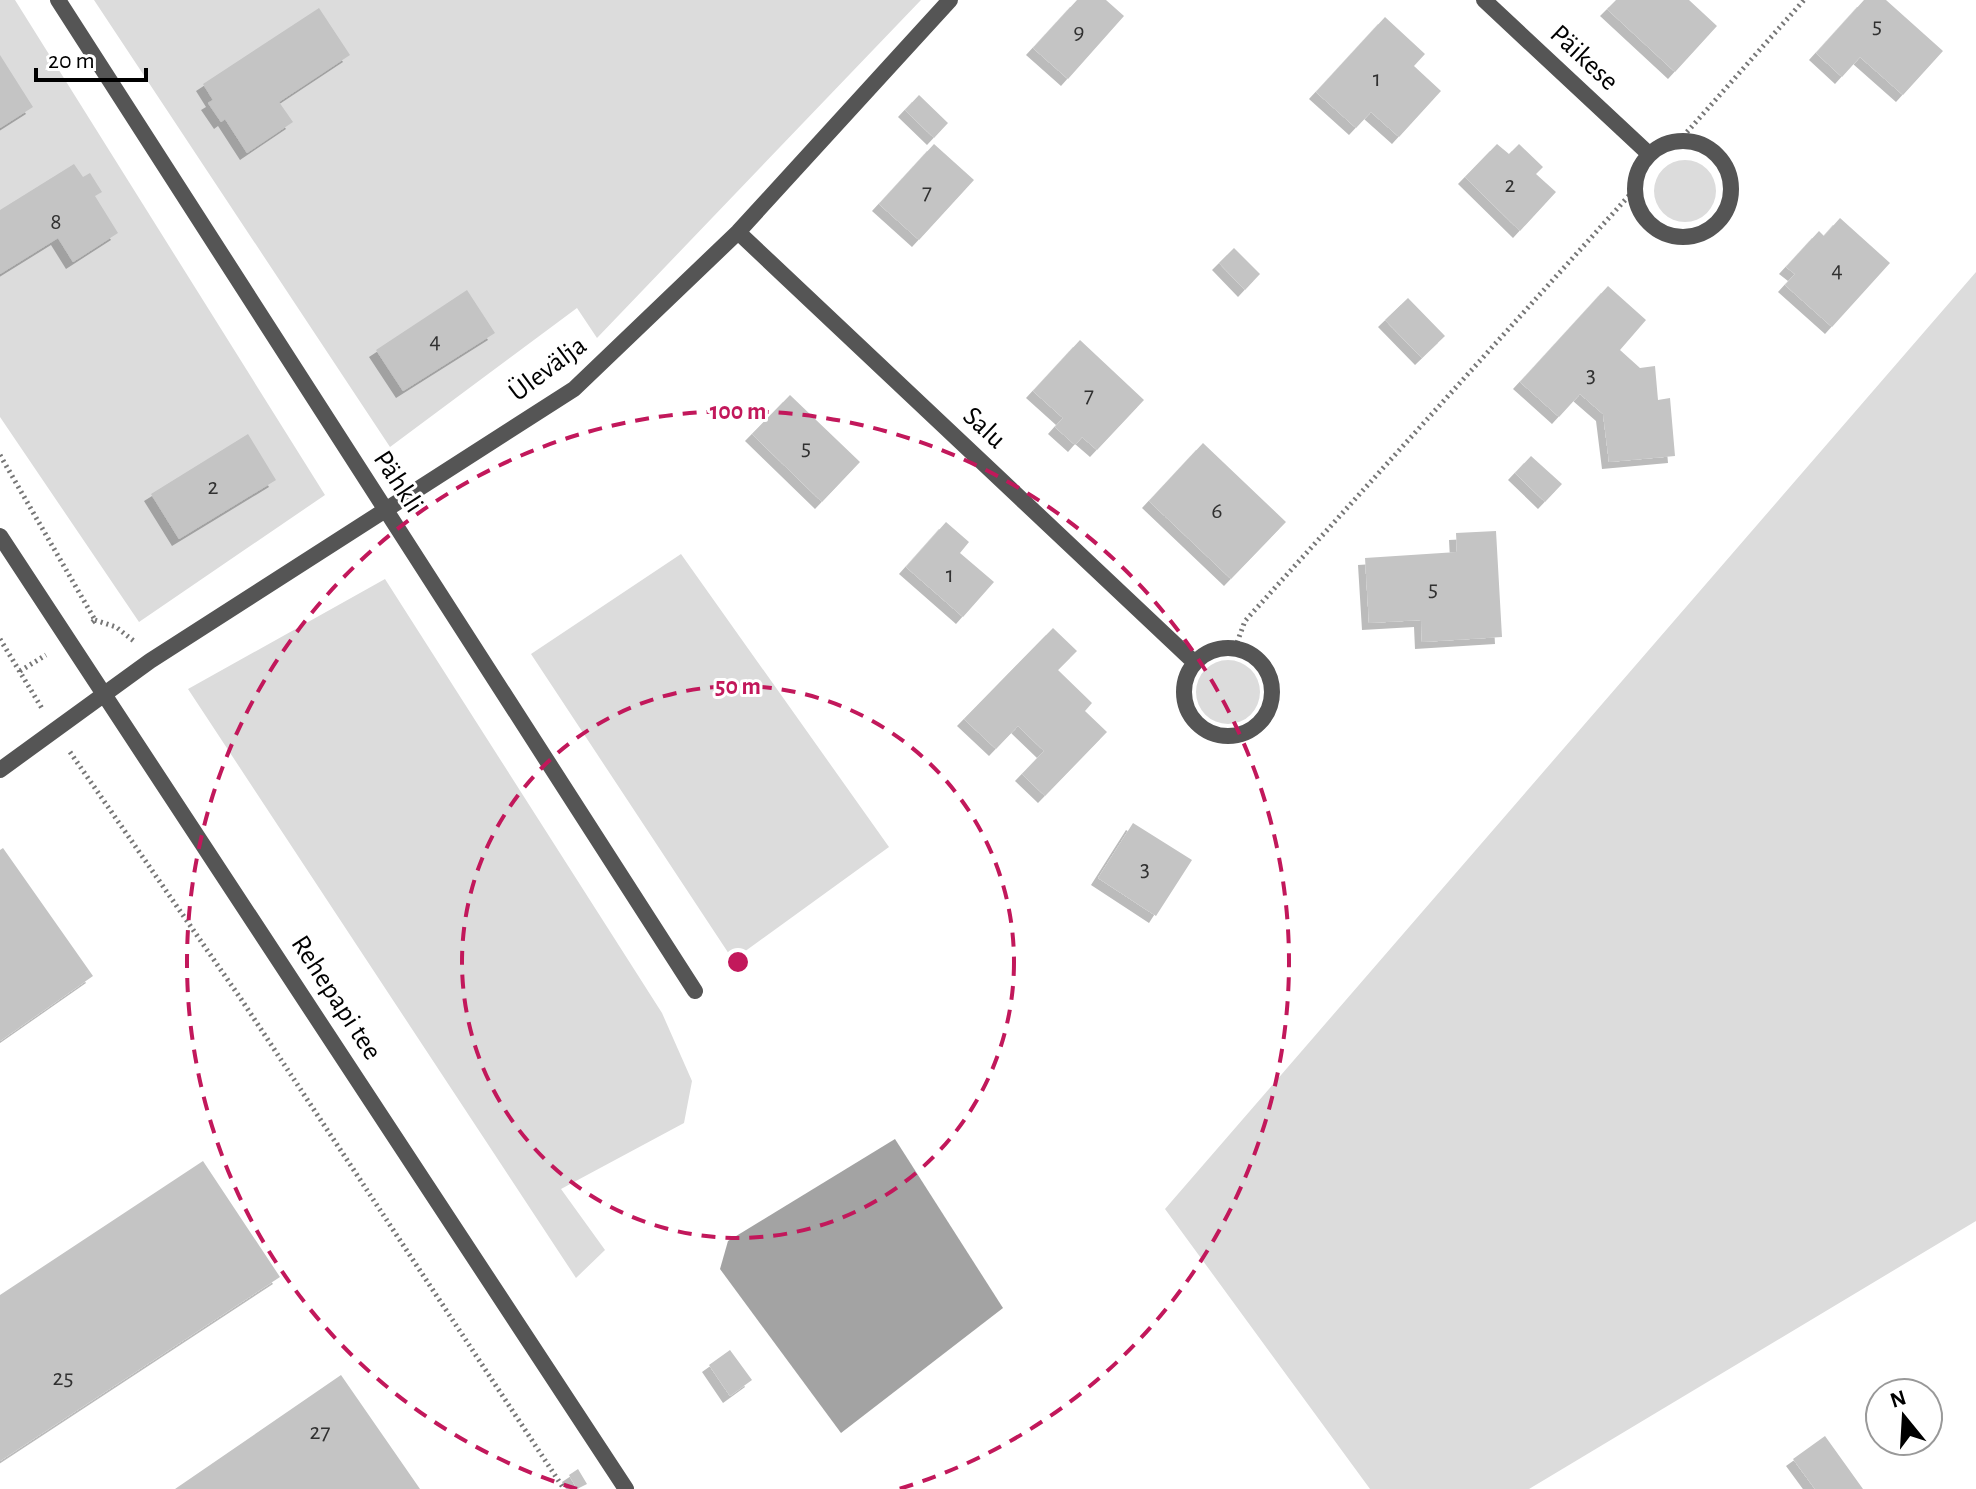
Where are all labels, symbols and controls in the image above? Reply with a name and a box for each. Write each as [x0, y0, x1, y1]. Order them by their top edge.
house number: 5 [1872, 14, 1882, 38]
house number: 9 [1073, 20, 1085, 44]
street label: Päikese [1544, 20, 1624, 96]
scale bar [36, 32, 146, 82]
text: 20 m [48, 49, 95, 73]
house number: 1 [1373, 67, 1381, 91]
house number: 2 [1505, 173, 1516, 197]
house number: 7 [922, 180, 932, 204]
house number: 8 [50, 210, 62, 234]
house number: 4 [1831, 258, 1843, 282]
house number: 4 [429, 329, 441, 353]
street label: Ülevälja [503, 329, 592, 407]
house number: 3 [1586, 363, 1596, 387]
house number: 7 [1084, 383, 1094, 407]
text: 100 m [710, 400, 766, 424]
street label: Salu [957, 402, 1011, 454]
house number: 5 [801, 436, 811, 460]
street label: Pähkli [368, 446, 428, 518]
house number: 2 [208, 475, 219, 499]
house number: 6 [1211, 499, 1223, 523]
house number: 1 [946, 563, 954, 587]
house number: 5 [1428, 577, 1438, 601]
text: 50 m [715, 675, 761, 699]
house number: 3 [1140, 857, 1150, 881]
street label: Rehepapi tee [286, 931, 386, 1065]
centre of rings [724, 948, 752, 976]
house number: 25 [53, 1366, 73, 1390]
north arrow [1864, 1377, 1944, 1457]
text: N [1887, 1386, 1909, 1412]
house number: 27 [310, 1420, 330, 1444]

